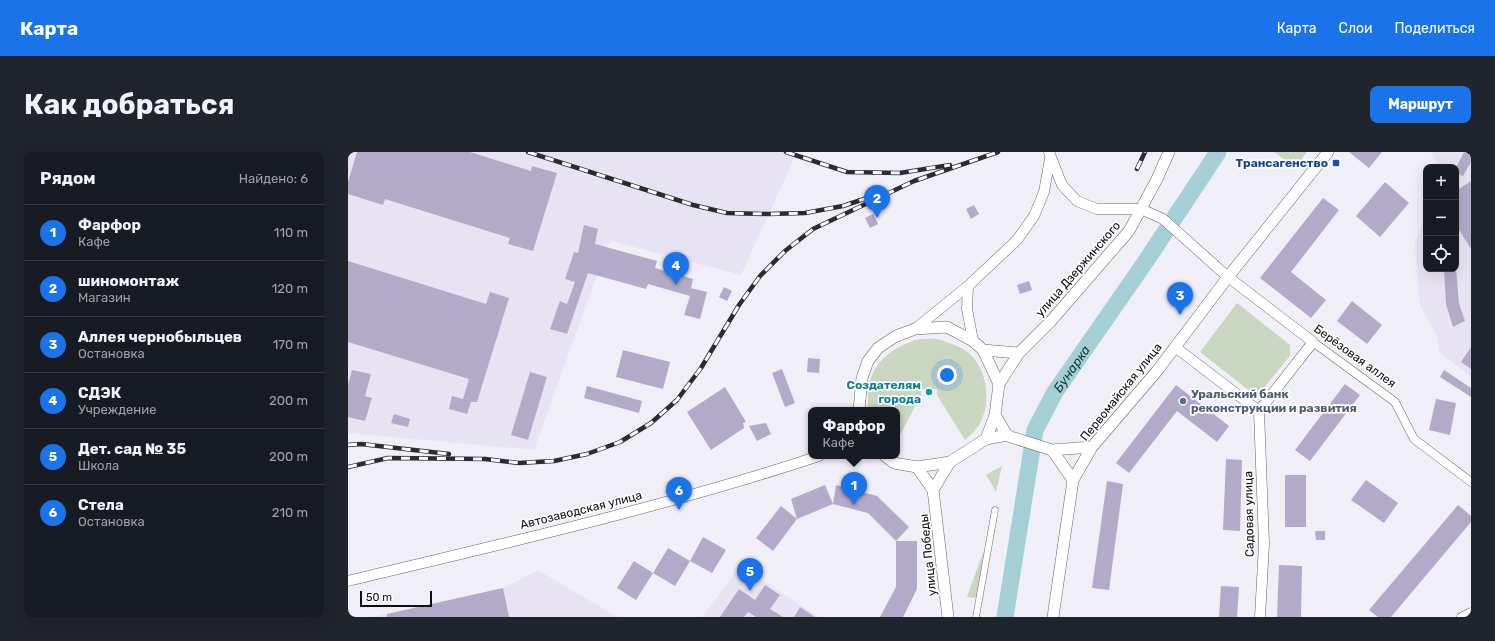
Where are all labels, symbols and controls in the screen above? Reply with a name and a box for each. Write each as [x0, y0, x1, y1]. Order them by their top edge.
text: Карта [20, 17, 78, 40]
text: Карта [1277, 20, 1317, 37]
text: Слои [1339, 20, 1373, 37]
text: Поделиться [1395, 20, 1475, 37]
button: Маршрут [1370, 86, 1471, 123]
text: Как добраться [24, 88, 234, 121]
place label: Трансагенство [1236, 156, 1328, 170]
marker: Трансагенство [1331, 158, 1341, 168]
map controls [1423, 164, 1459, 272]
button: + [1423, 164, 1459, 200]
text: Рядом [40, 168, 96, 188]
text: Найдено: 6 [239, 171, 308, 186]
pin: 2 [864, 185, 890, 218]
button: − [1423, 200, 1459, 236]
text: Фарфор [78, 216, 141, 234]
street label: улица Дзержинского [1033, 218, 1123, 320]
text: 1 [50, 225, 56, 240]
text: 110 m [274, 225, 308, 240]
text: Кафе [78, 234, 110, 249]
button: locate [1423, 236, 1459, 272]
pin: 4 [663, 252, 689, 285]
text: шиномонтаж [78, 272, 179, 290]
text: 2 [49, 281, 57, 296]
text: 120 m [272, 281, 308, 296]
pin: 3 [1167, 282, 1193, 315]
text: Магазин [78, 290, 131, 305]
street label: Берёзовая аллея [1311, 322, 1399, 390]
text: Аллея чернобыльцев [78, 328, 242, 346]
text: 3 [49, 337, 57, 352]
text: 170 m [273, 337, 308, 352]
street label: Первомайская улица [1077, 340, 1165, 444]
water label: Бунарка [1050, 342, 1093, 395]
text: Остановка [78, 346, 145, 361]
your location [937, 365, 957, 385]
place label: Создателям города [847, 378, 921, 406]
text: СДЭК [78, 384, 121, 402]
marker: Создателям города [924, 387, 934, 397]
place label: Уральский банк реконструкции и развития [1191, 387, 1357, 415]
text: 4 [49, 393, 57, 408]
text: 200 m [269, 393, 308, 408]
marker: Уральский банк реконструкции и развития [1178, 396, 1188, 406]
text: Учреждение [78, 402, 156, 417]
popup [808, 407, 900, 459]
text: Фарфор [823, 417, 885, 435]
text: Кафе [823, 435, 855, 450]
text: Дет. сад № 35 [78, 440, 186, 458]
text: 5 [49, 449, 57, 464]
text: 200 m [269, 449, 308, 464]
text: Школа [78, 458, 119, 473]
street label: Садовая улица [1241, 471, 1257, 557]
pin: 1 [841, 472, 867, 505]
pin: 6 [666, 477, 692, 510]
street label: Автозаводская улица [519, 488, 643, 532]
text: Стела [78, 496, 124, 514]
text: 6 [49, 505, 57, 520]
text: 210 m [272, 505, 308, 520]
street label: улица Победы [917, 513, 939, 597]
text: Остановка [78, 514, 145, 529]
pin: 5 [737, 558, 763, 591]
scale bar [360, 589, 432, 608]
text: 50 m [366, 591, 392, 604]

